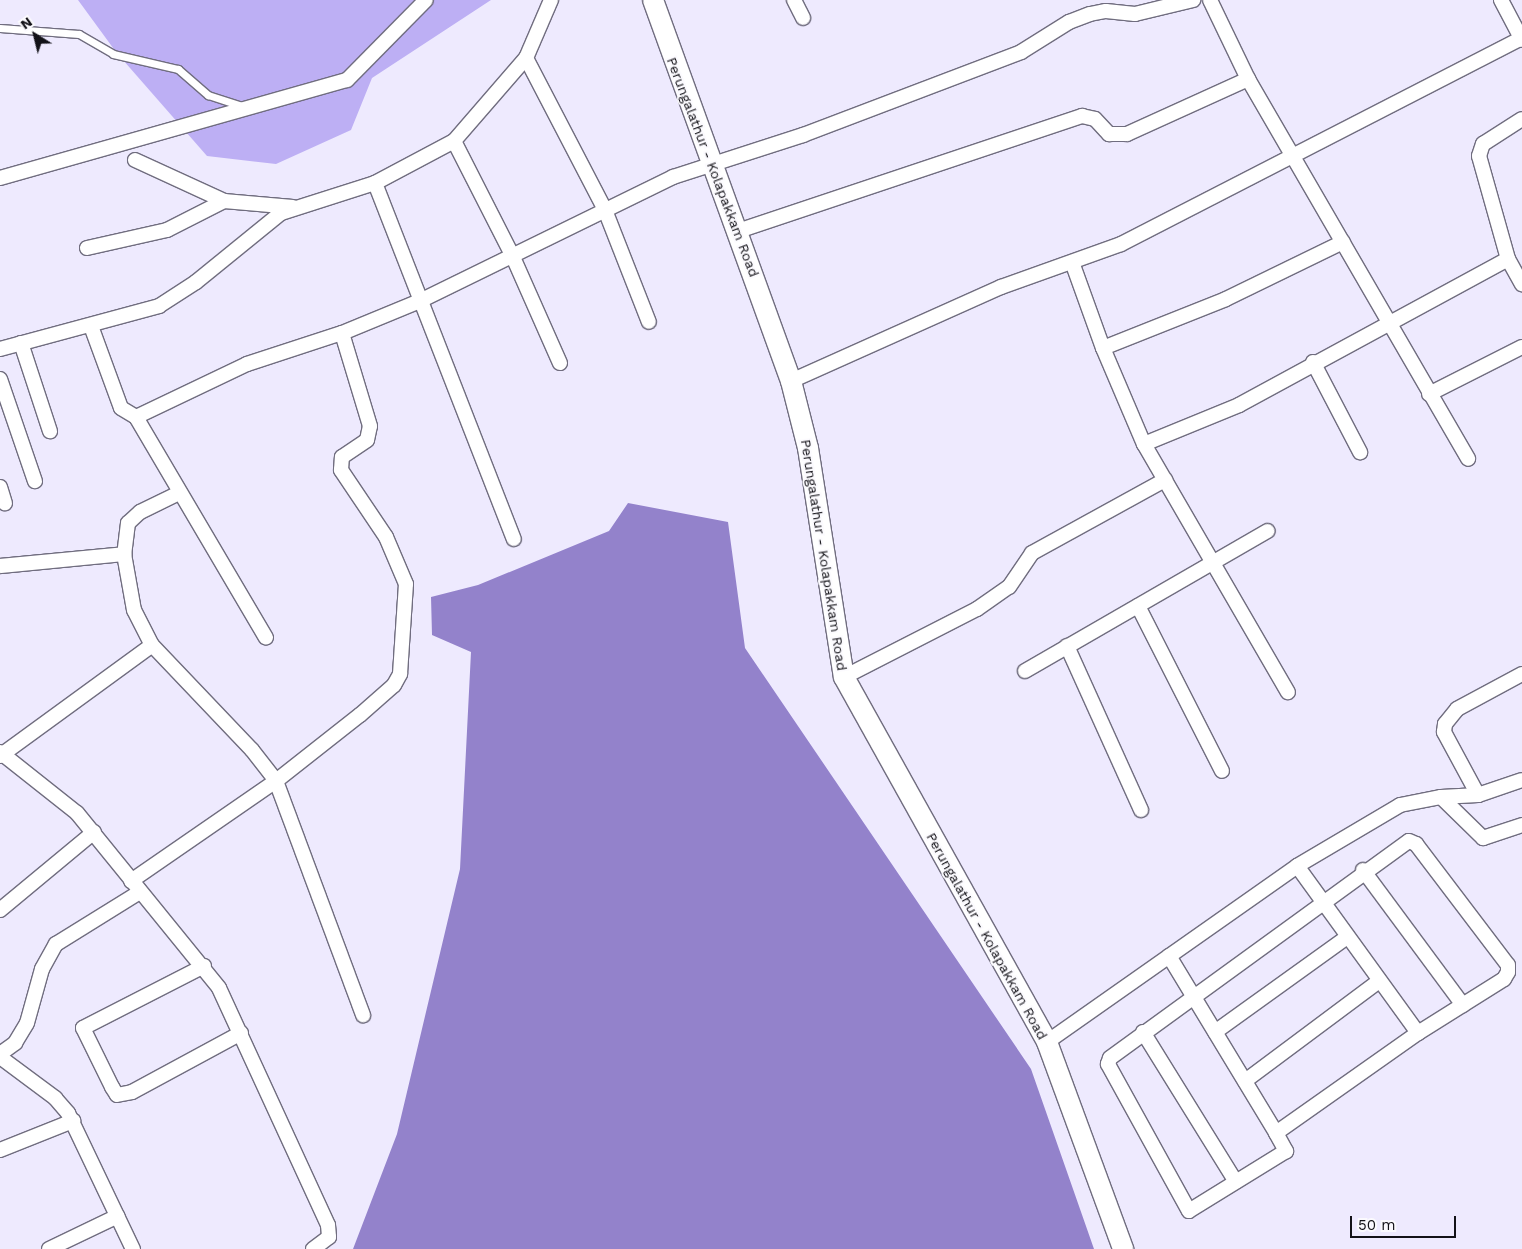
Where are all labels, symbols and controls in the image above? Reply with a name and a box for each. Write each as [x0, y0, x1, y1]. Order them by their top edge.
north arrow [10, 10, 60, 60]
text: N [17, 13, 35, 32]
street label: Perungalathur - Kolapakkam Road [663, 55, 763, 279]
street label: Perungalathur - Kolapakkam Road [797, 438, 851, 672]
street label: Perungalathur - Kolapakkam Road [923, 829, 1051, 1043]
scale bar [1352, 1206, 1458, 1238]
text: 50 m [1358, 1216, 1395, 1234]

